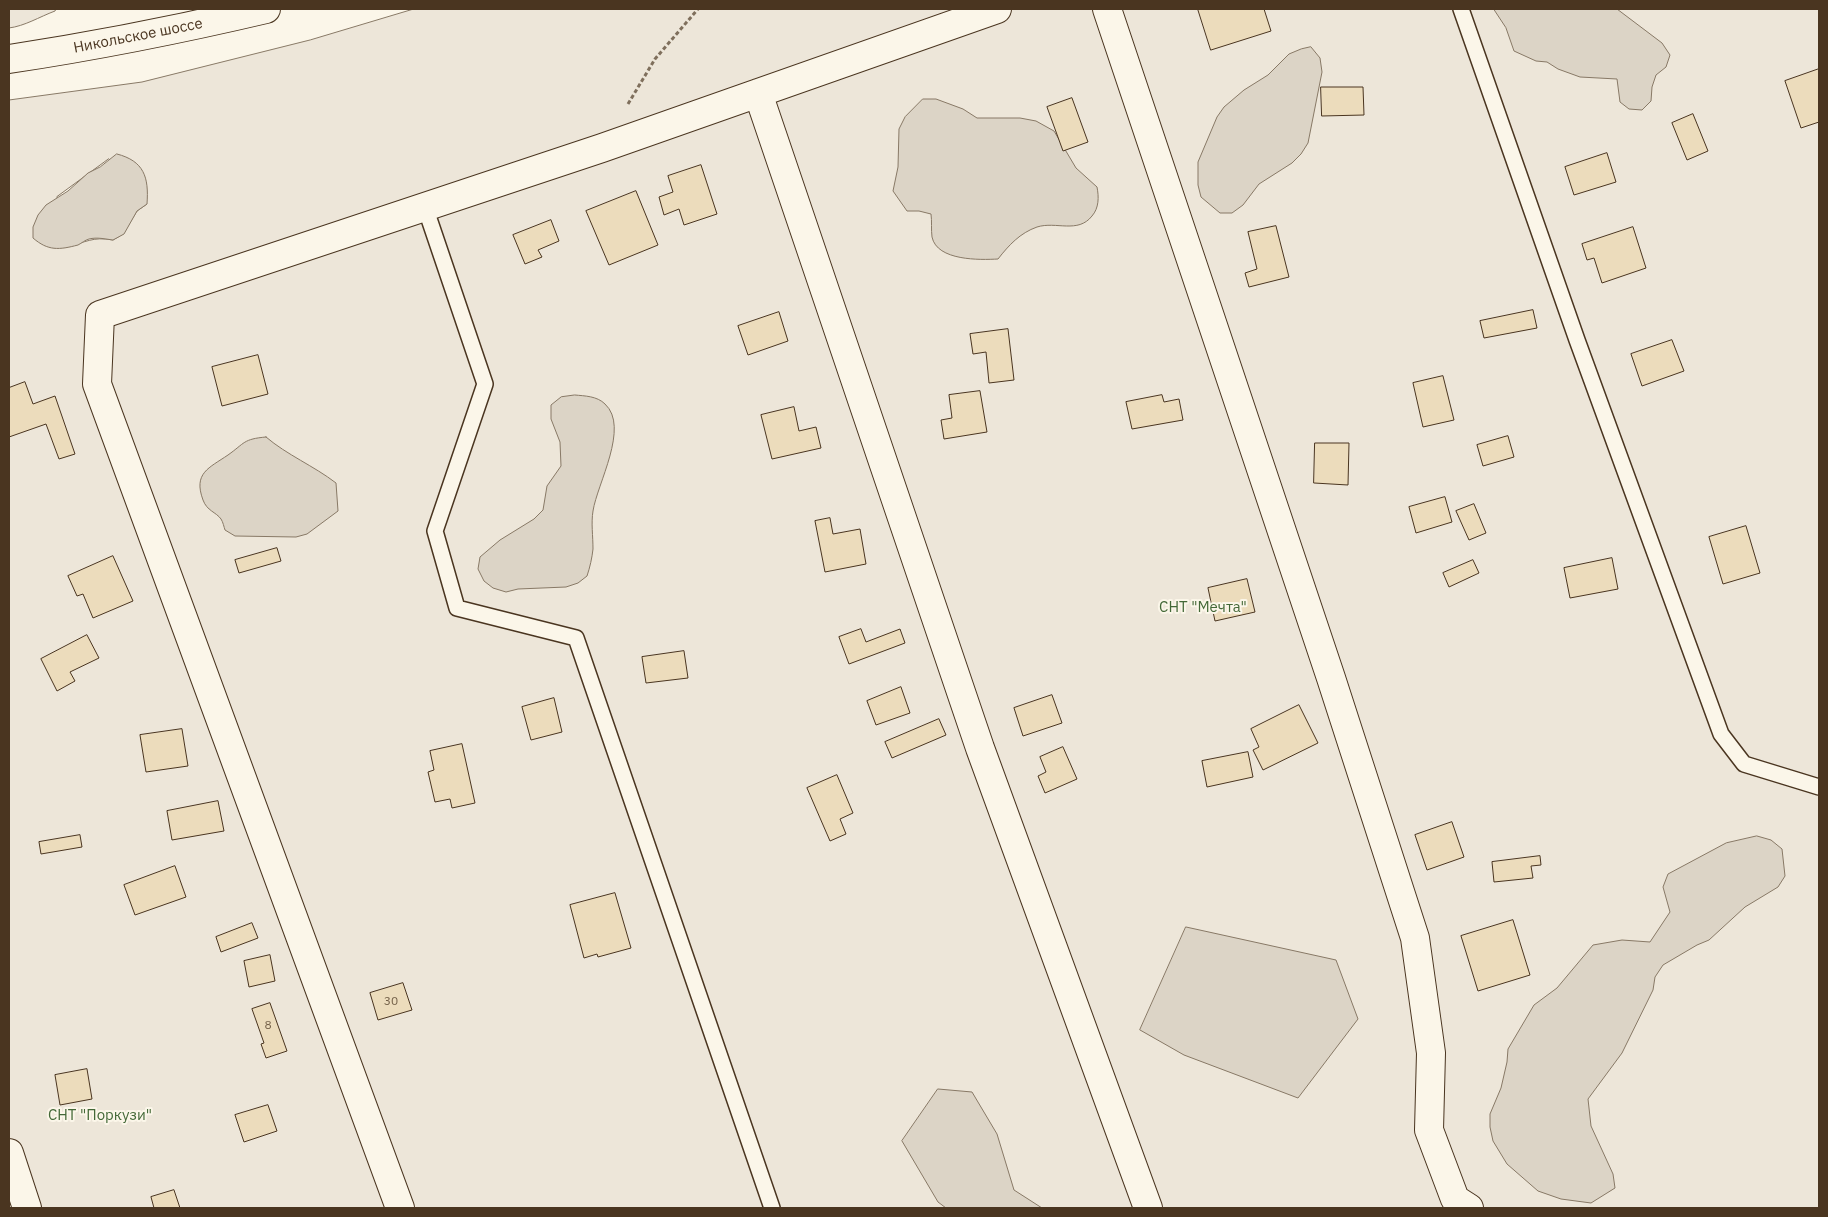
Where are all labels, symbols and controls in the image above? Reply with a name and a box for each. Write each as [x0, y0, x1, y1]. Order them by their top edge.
street label: Никольское шоссе [72, 15, 204, 57]
park label: СНТ "Мечта" [1159, 599, 1247, 617]
house number: 30 [384, 995, 398, 1009]
house number: 8 [264, 1019, 272, 1033]
park label: СНТ "Поркузи" [48, 1107, 152, 1125]

